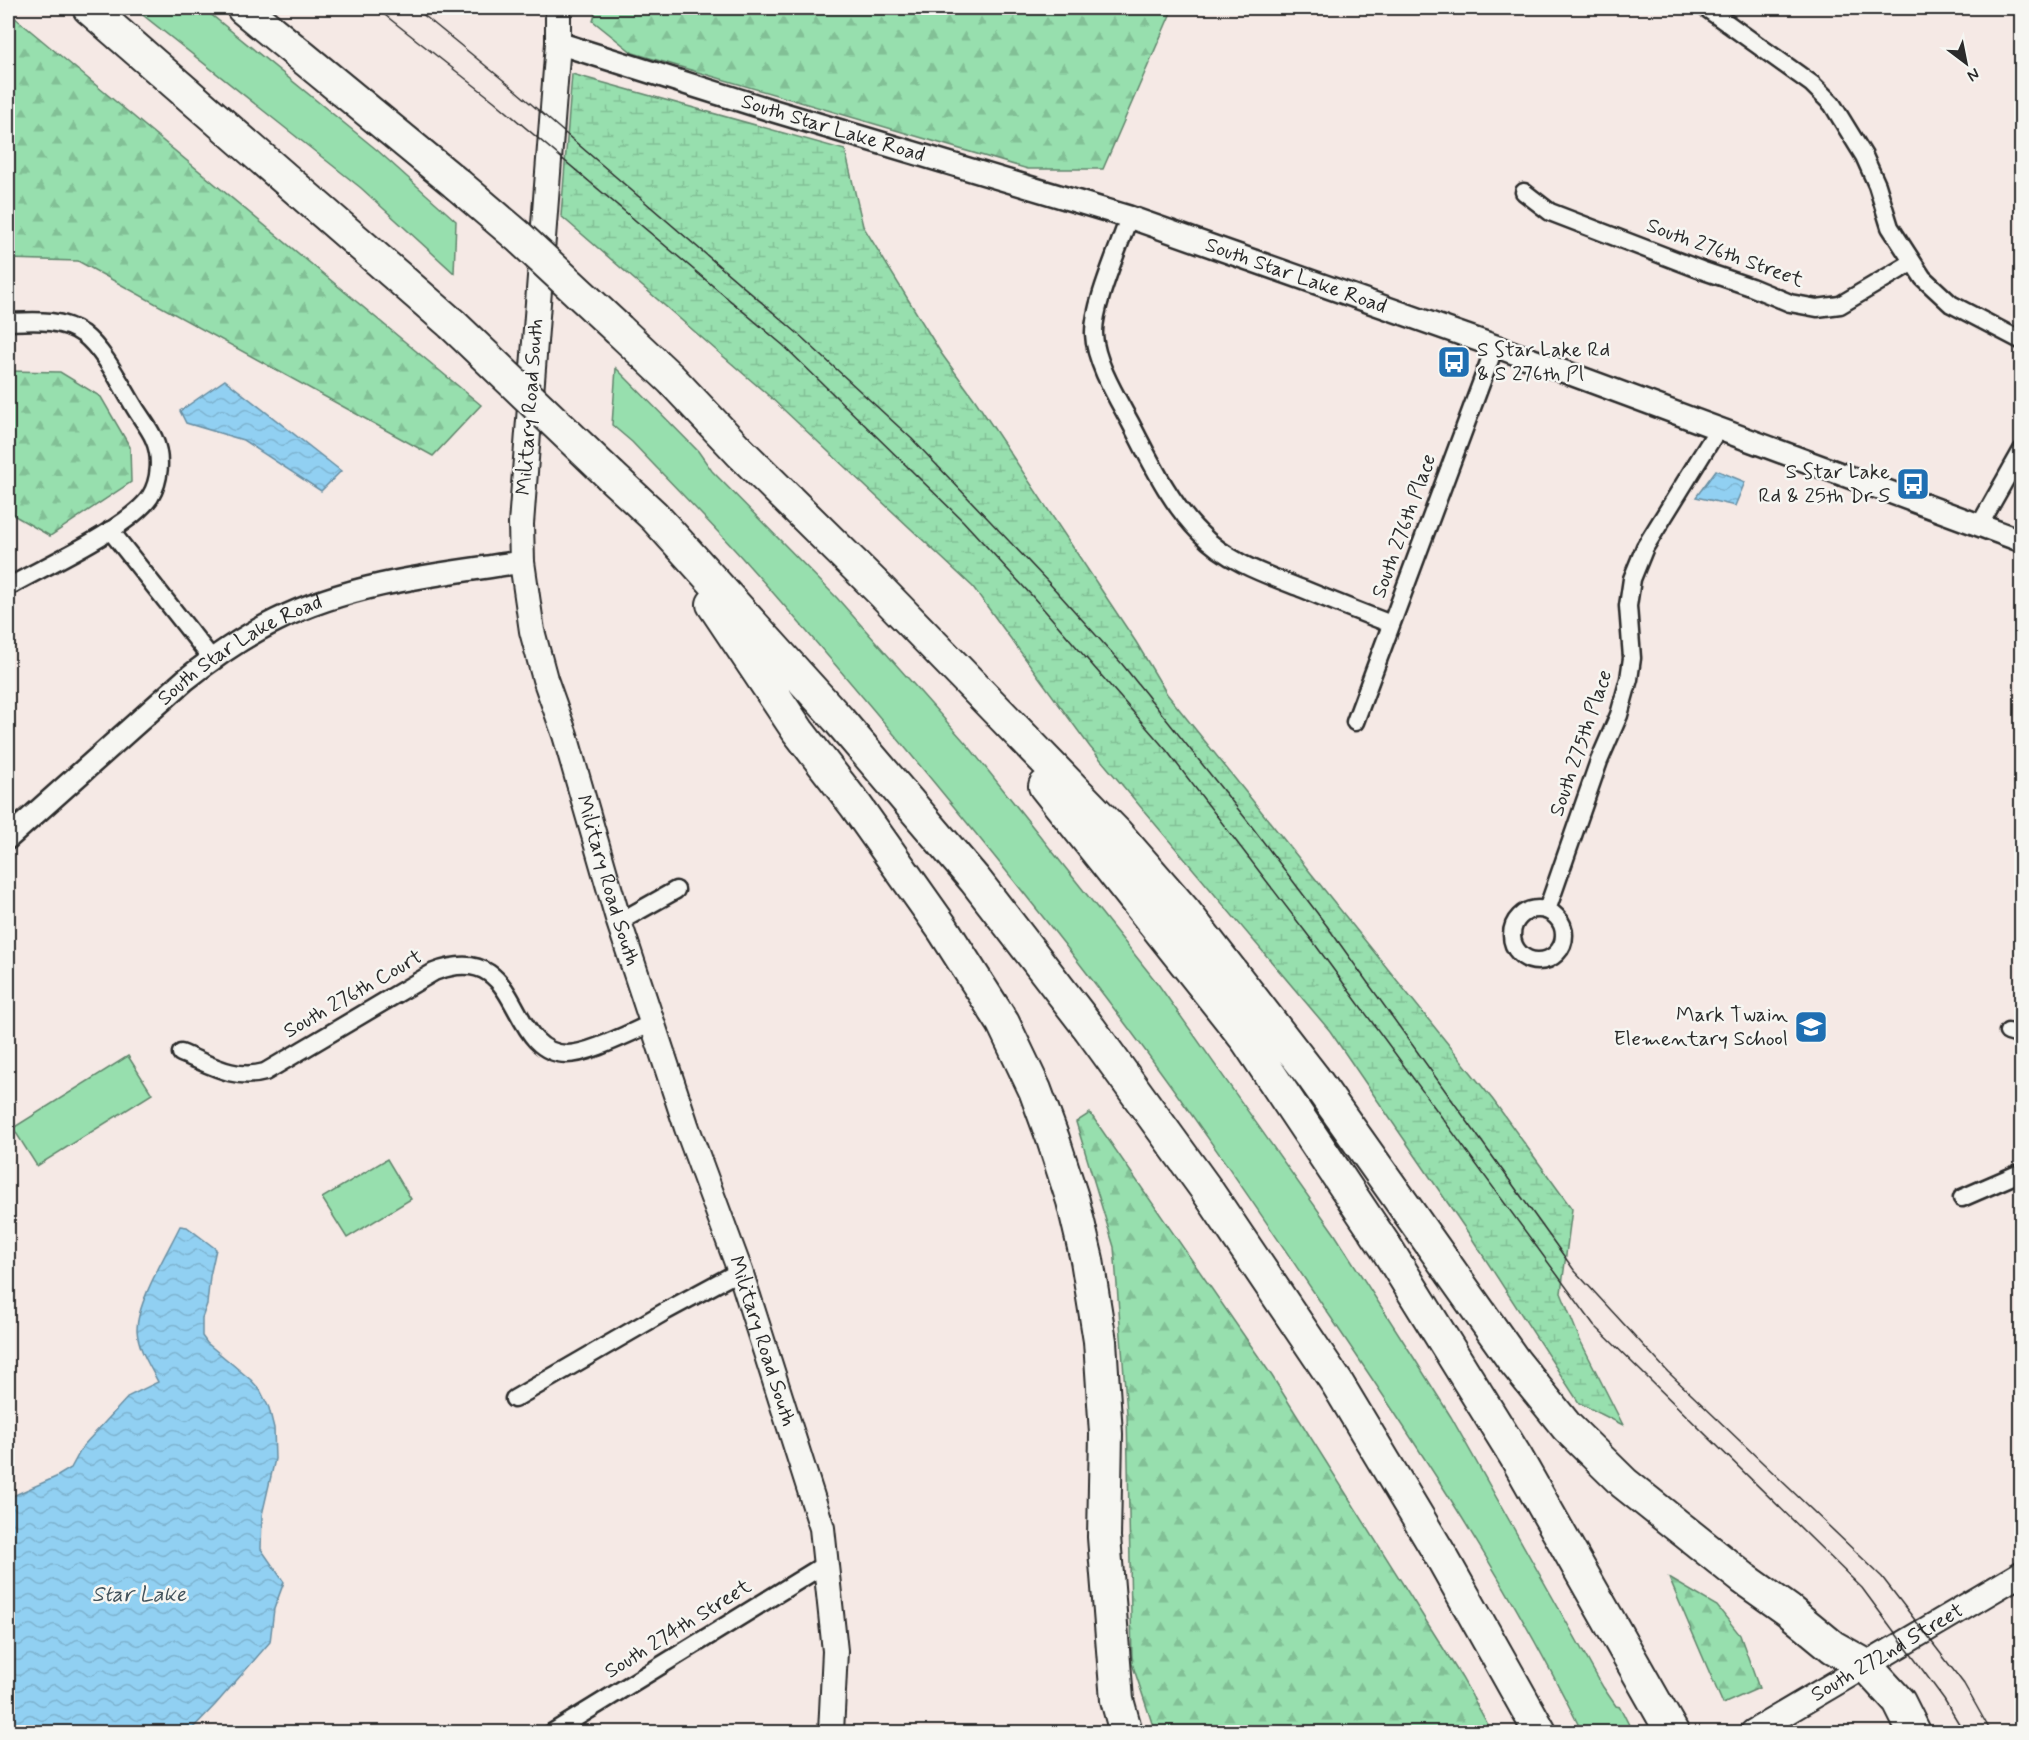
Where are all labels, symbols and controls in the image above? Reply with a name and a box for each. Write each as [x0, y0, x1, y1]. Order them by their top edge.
north arrow [1936, 33, 1996, 93]
text: N [1963, 63, 1983, 86]
street label: South Star Lake Road [738, 88, 928, 169]
street label: South 276th Street [1642, 212, 1808, 295]
street label: South Star Lake Road [1201, 231, 1391, 321]
street label: Military Road South [510, 318, 550, 496]
place label: S Star Lake Rd & S 276th Pl [1477, 336, 1610, 388]
bus stop icon: S Star Lake Rd & S 276th Pl [1436, 344, 1472, 380]
street label: South 276th Place [1365, 450, 1443, 602]
place label: S Star Lake Rd & 25th Dr S [1758, 458, 1890, 510]
bus stop icon: S Star Lake Rd & 25th Dr S [1895, 466, 1931, 502]
street label: South Star Lake Road [151, 588, 326, 712]
street label: South 275th Place [1543, 666, 1619, 820]
street label: Military Road South [569, 792, 647, 970]
street label: South 276th Court [279, 943, 428, 1045]
place label: Mark Twain Elementary School [1613, 1001, 1789, 1053]
school or university icon: Mark Twain Elementary School [1793, 1009, 1829, 1045]
street label: Military Road South [722, 1252, 803, 1430]
street label: South 274th Street [599, 1572, 757, 1685]
water label: Star Lake [92, 1581, 187, 1609]
street label: South 272nd Street [1806, 1597, 1969, 1709]

